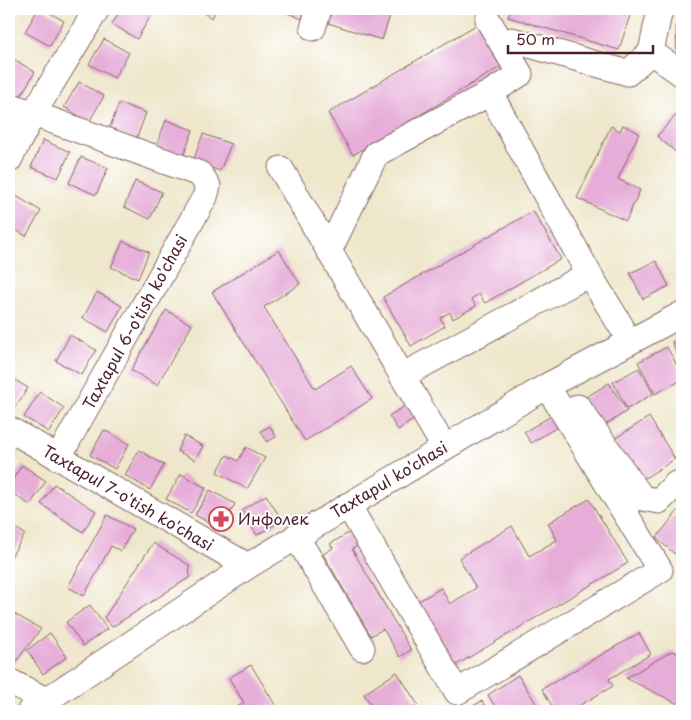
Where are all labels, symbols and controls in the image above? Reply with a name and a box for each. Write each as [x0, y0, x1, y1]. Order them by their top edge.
scale bar [508, 22, 654, 54]
text: 50 m [516, 27, 555, 50]
street label: Taxtapul 6-o'tish ko'chasi [76, 230, 192, 413]
street label: Taxtapul ko'chasi [325, 435, 452, 524]
street label: Taxtapul 7-o'tish ko'chasi [39, 438, 218, 556]
pharmacy icon: Инфолек [208, 506, 234, 532]
place label: Инфолек [238, 506, 309, 530]

